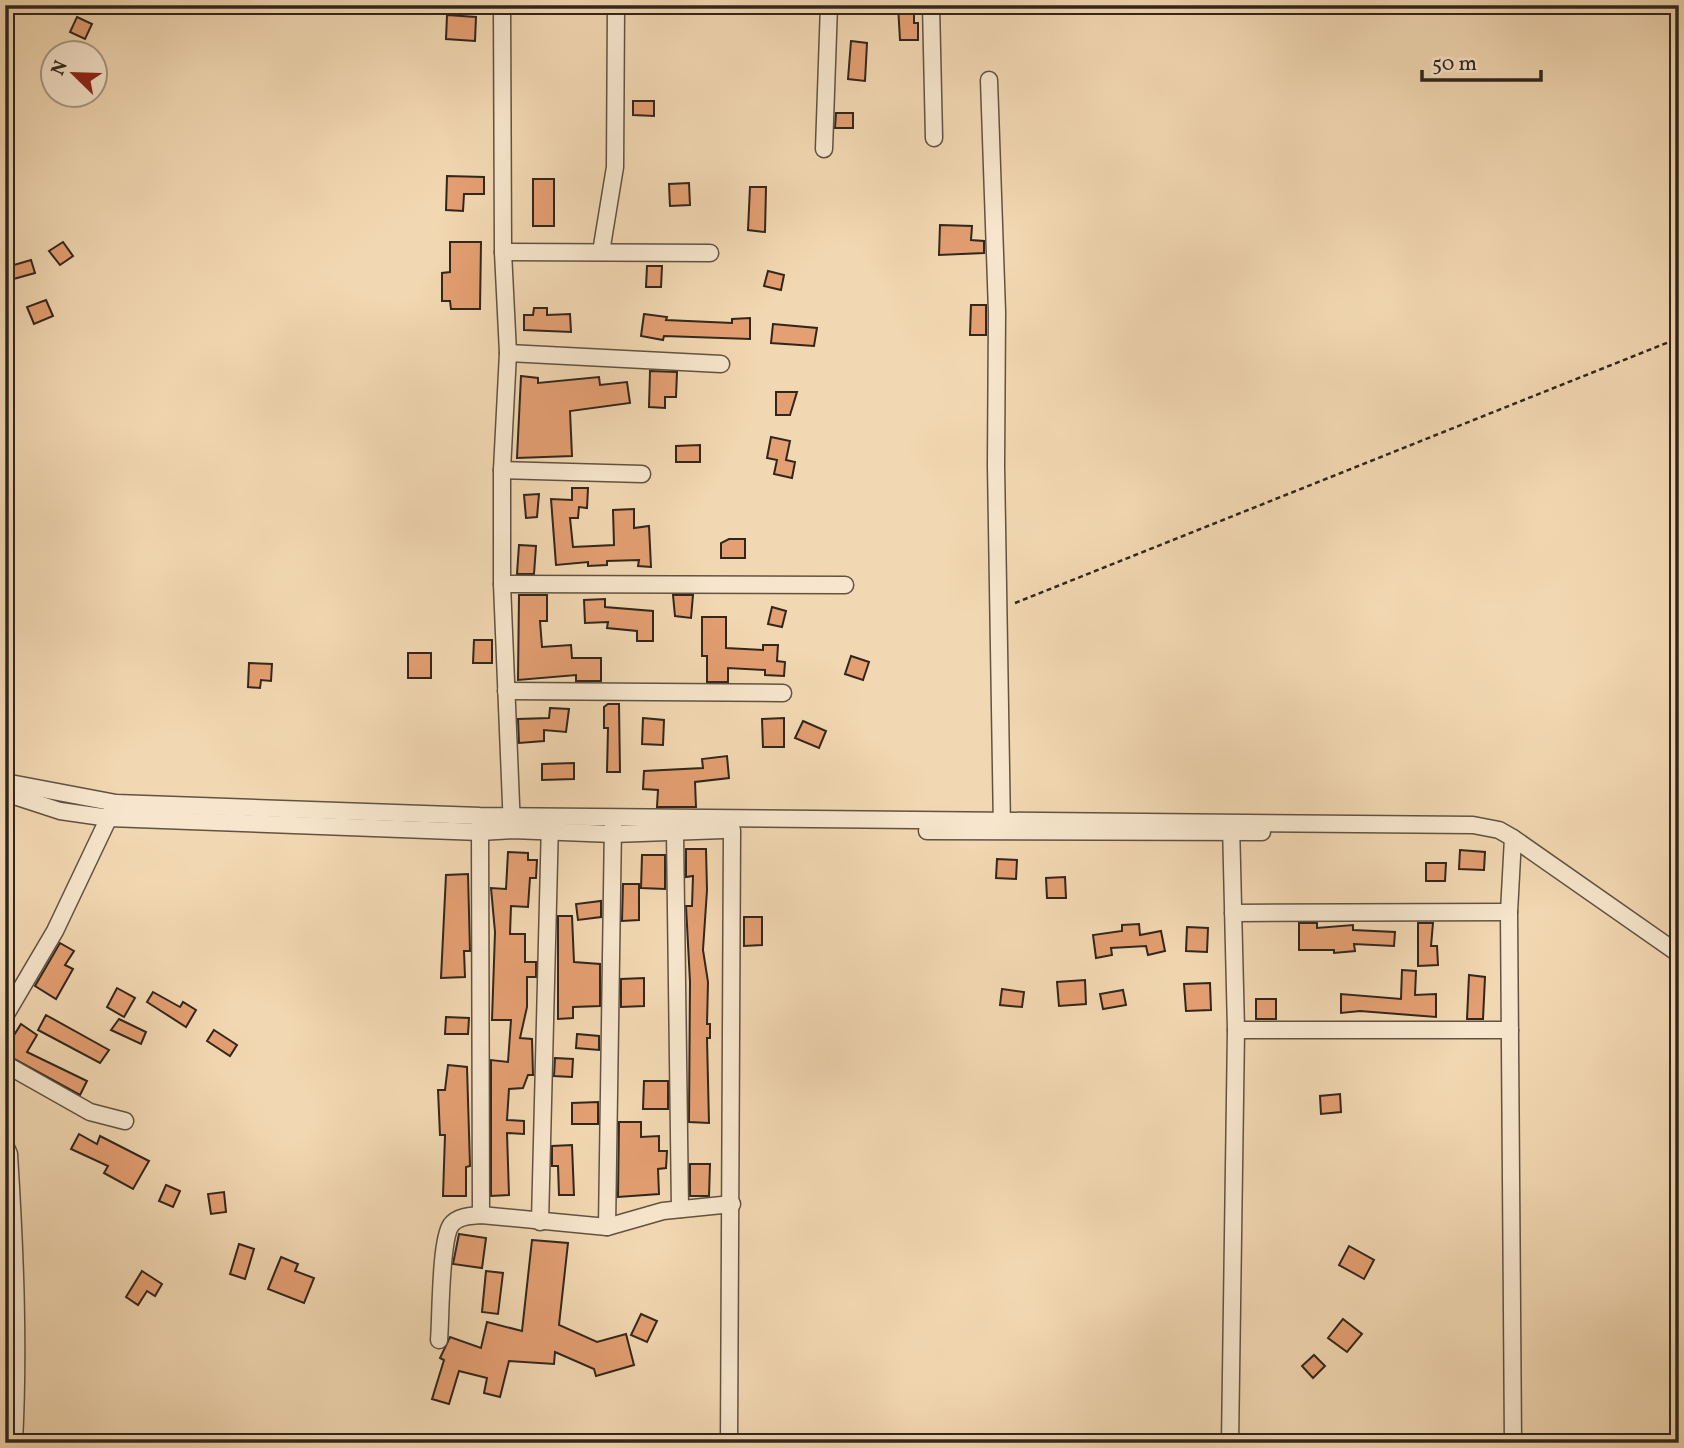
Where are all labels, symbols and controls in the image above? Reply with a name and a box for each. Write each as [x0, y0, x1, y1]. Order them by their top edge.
north arrow [38, 38, 108, 108]
scale bar [1422, 38, 1540, 82]
text: 50 m [1432, 50, 1477, 79]
text: N [46, 57, 75, 80]

